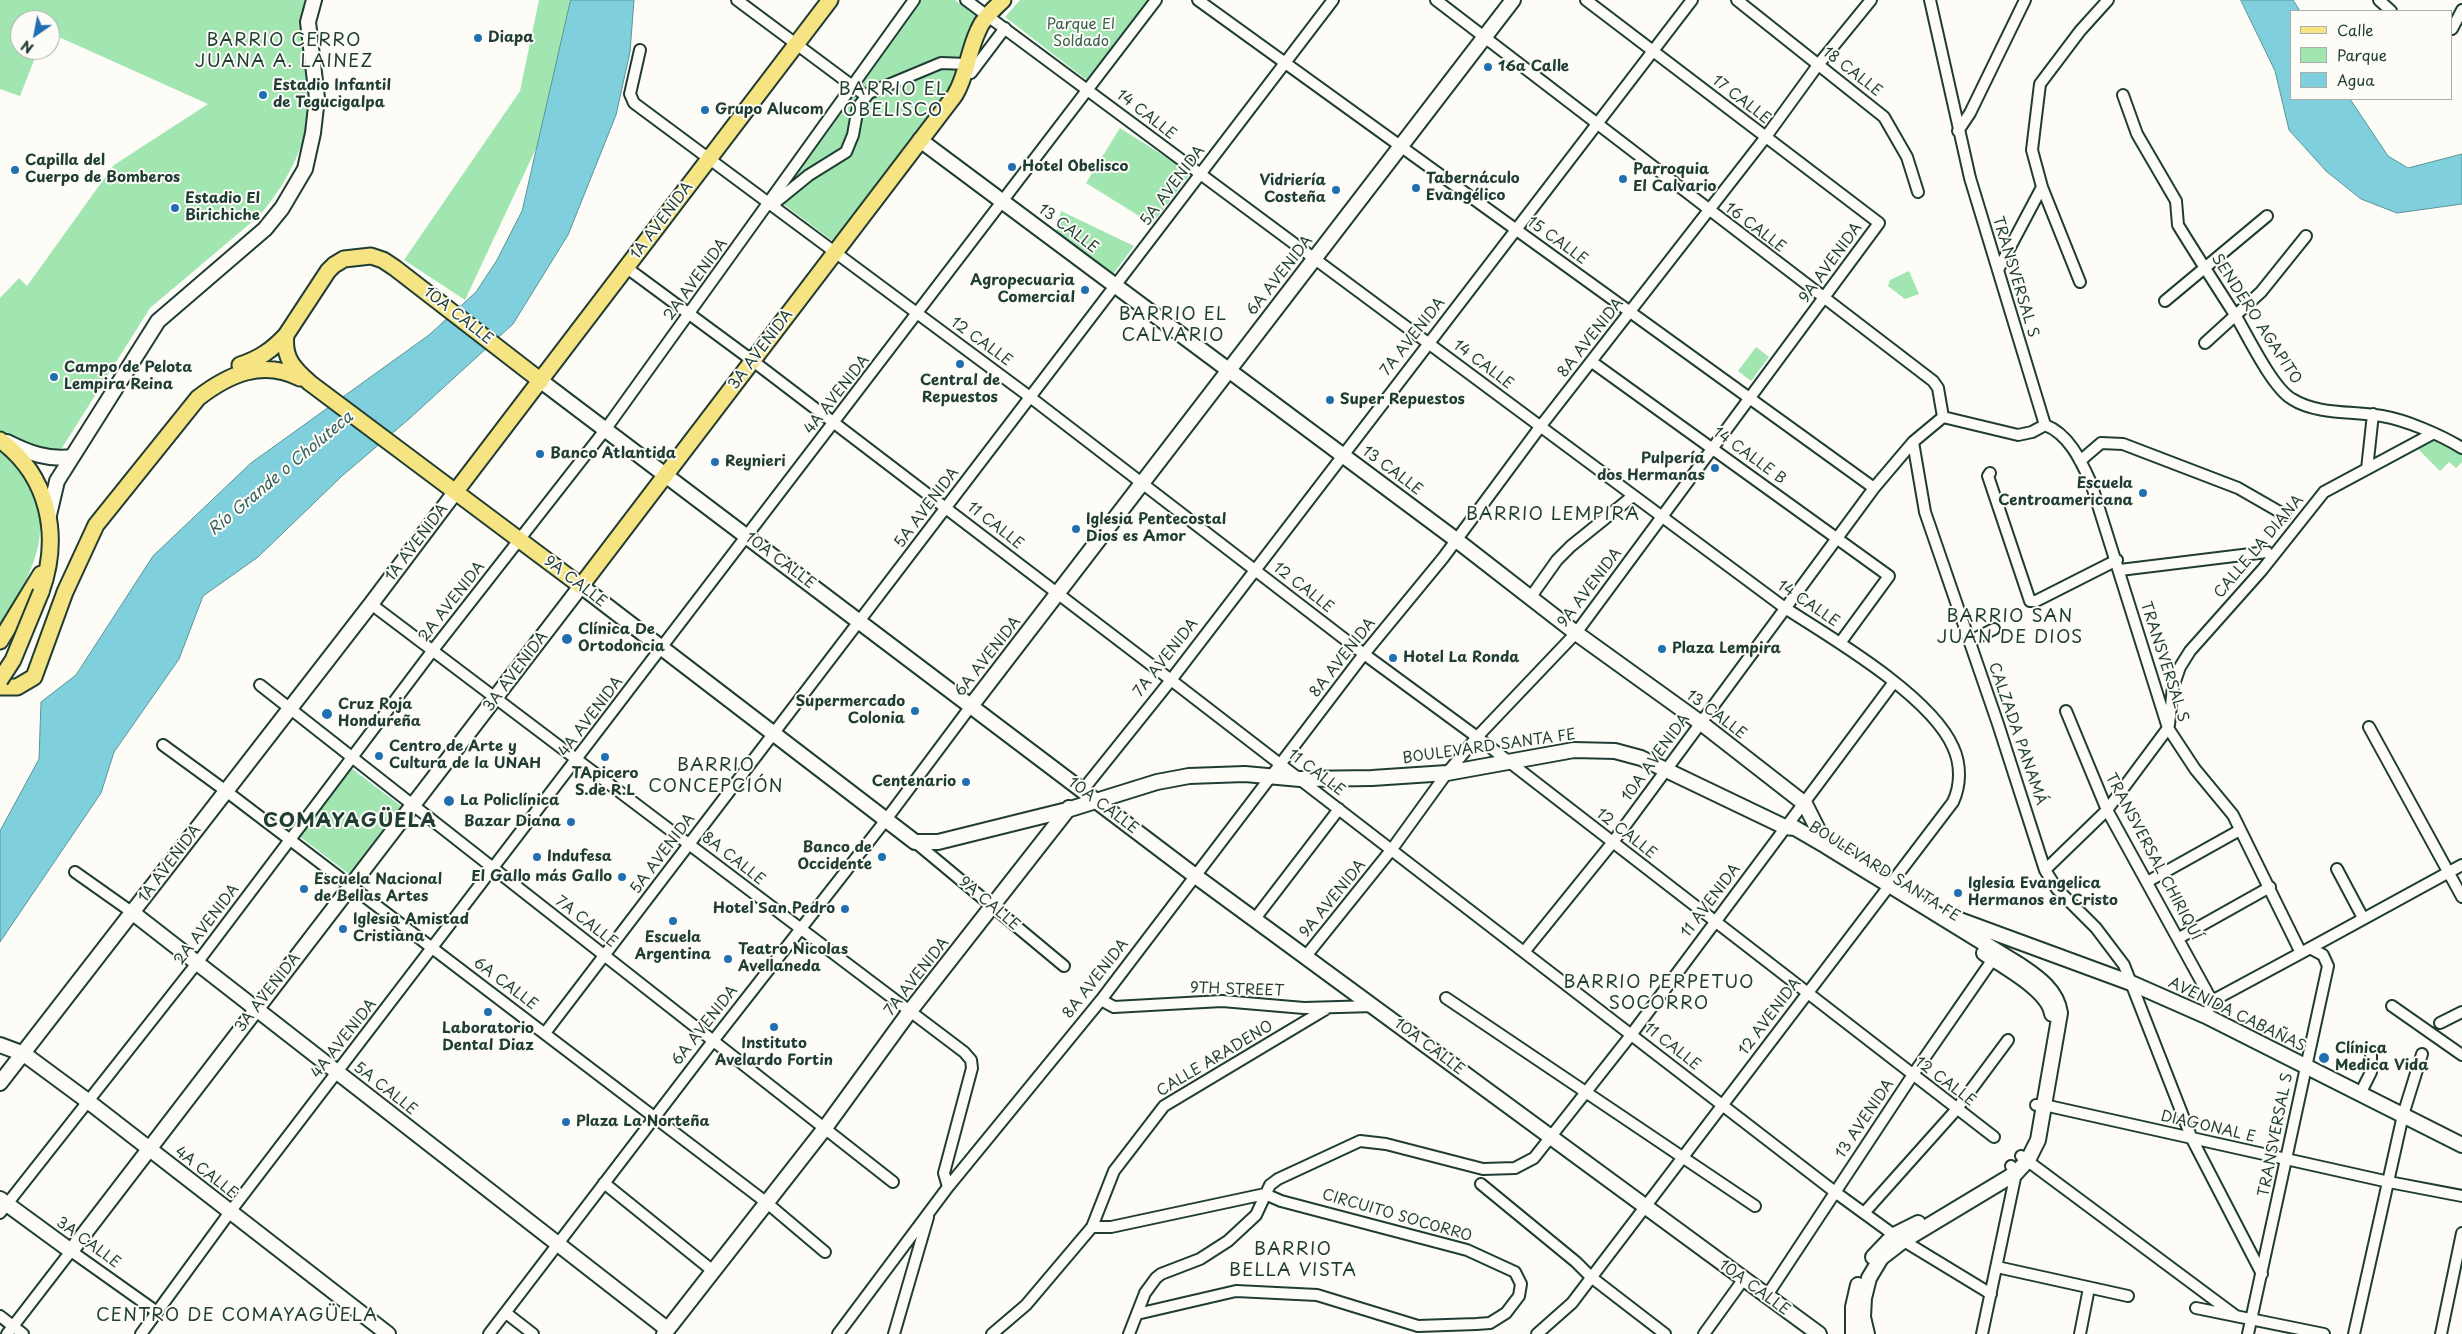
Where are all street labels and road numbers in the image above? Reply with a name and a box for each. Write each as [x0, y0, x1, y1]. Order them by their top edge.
street label: 18 CALLE [1819, 43, 1885, 101]
street label: 17 CALLE [1708, 72, 1774, 128]
street label: 14 CALLE [1113, 86, 1179, 144]
street label: 5A AVENIDA [1137, 142, 1209, 230]
street label: 1A AVENIDA [627, 179, 697, 263]
street label: 16 CALLE [1721, 199, 1789, 257]
street label: 13 CALLE [1034, 201, 1102, 257]
street label: 15 CALLE [1523, 213, 1591, 269]
street label: TRANSVERSAL S [1988, 214, 2042, 340]
street label: 9A AVENIDA [1796, 219, 1866, 307]
street label: 6A AVENIDA [1243, 232, 1317, 320]
street label: 2A AVENIDA [660, 236, 732, 324]
street label: SENDERO AGAPITO [2207, 251, 2305, 387]
street label: 10A CALLE [420, 283, 496, 349]
street label: 7A AVENIDA [1377, 294, 1449, 380]
street label: 8A AVENIDA [1555, 295, 1627, 381]
street label: 3A AVENIDA [725, 307, 797, 393]
street label: 12 CALLE [947, 314, 1015, 370]
street label: 14 CALLE [1449, 337, 1517, 393]
street label: 4A AVENIDA [801, 352, 873, 438]
street label: 14 CALLE B [1709, 424, 1789, 488]
street label: 13 CALLE [1358, 443, 1426, 499]
street label: 5A AVENIDA [891, 464, 963, 552]
street label: CALLE LA DIANA [2211, 492, 2307, 602]
street label: 11 CALLE [963, 498, 1027, 554]
street label: 1A AVENIDA [382, 501, 452, 585]
street label: 10A CALLE [741, 529, 819, 593]
street label: 9A AVENIDA [1554, 545, 1626, 631]
street label: 9A CALLE [540, 553, 610, 611]
street label: 2A AVENIDA [415, 558, 489, 646]
street label: 12 CALLE [1269, 559, 1337, 617]
street label: 14 CALLE [1774, 577, 1842, 631]
street label: TRANSVERSAL S [2136, 600, 2192, 724]
street label: 6A AVENIDA [951, 613, 1025, 701]
street label: 7A AVENIDA [1130, 615, 1202, 701]
street label: 8A AVENIDA [1307, 615, 1379, 701]
street label: 3A AVENIDA [480, 629, 552, 715]
street label: CALZADA PANAMÁ [1984, 660, 2050, 808]
street label: 4A AVENIDA [555, 674, 627, 760]
street label: 13 CALLE [1682, 687, 1750, 743]
street label: 10A AVENIDA [1618, 711, 1694, 805]
street label: BOULEVARD SANTA FE [1401, 726, 1577, 768]
street label: 11 CALLE [1284, 746, 1348, 800]
street label: TRANSVERSAL CHIRIQUÍ [2101, 770, 2205, 944]
street label: 10A CALLE [1064, 774, 1142, 838]
street label: 12 CALLE [1592, 805, 1660, 863]
street label: 5A AVENIDA [627, 810, 699, 898]
street label: BOULEVARD SANTA FE [1805, 818, 1963, 926]
street label: 1A AVENIDA [135, 822, 205, 906]
street label: 8A CALLE [698, 829, 768, 889]
street label: 9A AVENIDA [1296, 857, 1370, 941]
street label: 11 AVENIDA [1678, 861, 1744, 941]
street label: 9A CALLE [955, 873, 1023, 935]
street label: 2A AVENIDA [171, 881, 243, 969]
street label: 7A CALLE [552, 892, 620, 952]
street label: 7A AVENIDA [881, 934, 953, 1020]
street label: 8A AVENIDA [1060, 936, 1132, 1022]
street label: 3A AVENIDA [232, 950, 304, 1036]
street label: 6A CALLE [469, 954, 541, 1014]
street label: AVENIDA CABAÑAS [2165, 974, 2309, 1056]
street label: 12 AVENIDA [1735, 975, 1805, 1059]
street label: 9TH STREET [1190, 979, 1284, 1001]
street label: 6A AVENIDA [668, 982, 742, 1070]
street label: 4A AVENIDA [308, 996, 380, 1082]
street label: 10A CALLE [1390, 1015, 1468, 1079]
street label: CALLE ARADENO [1154, 1017, 1276, 1101]
street label: 11 CALLE [1640, 1019, 1704, 1075]
street label: 12 CALLE [1911, 1053, 1979, 1111]
street label: 5A CALLE [350, 1059, 420, 1119]
street label: TRANSVERSAL S [2255, 1072, 2297, 1198]
street label: 13 AVENIDA [1832, 1076, 1898, 1162]
street label: DIAGONAL E [2159, 1107, 2257, 1147]
street label: 4A CALLE [171, 1143, 241, 1203]
street label: CIRCUITO SOCORRO [1320, 1186, 1474, 1246]
street label: 3A CALLE [52, 1214, 124, 1272]
street label: 10A CALLE [1715, 1256, 1793, 1320]

